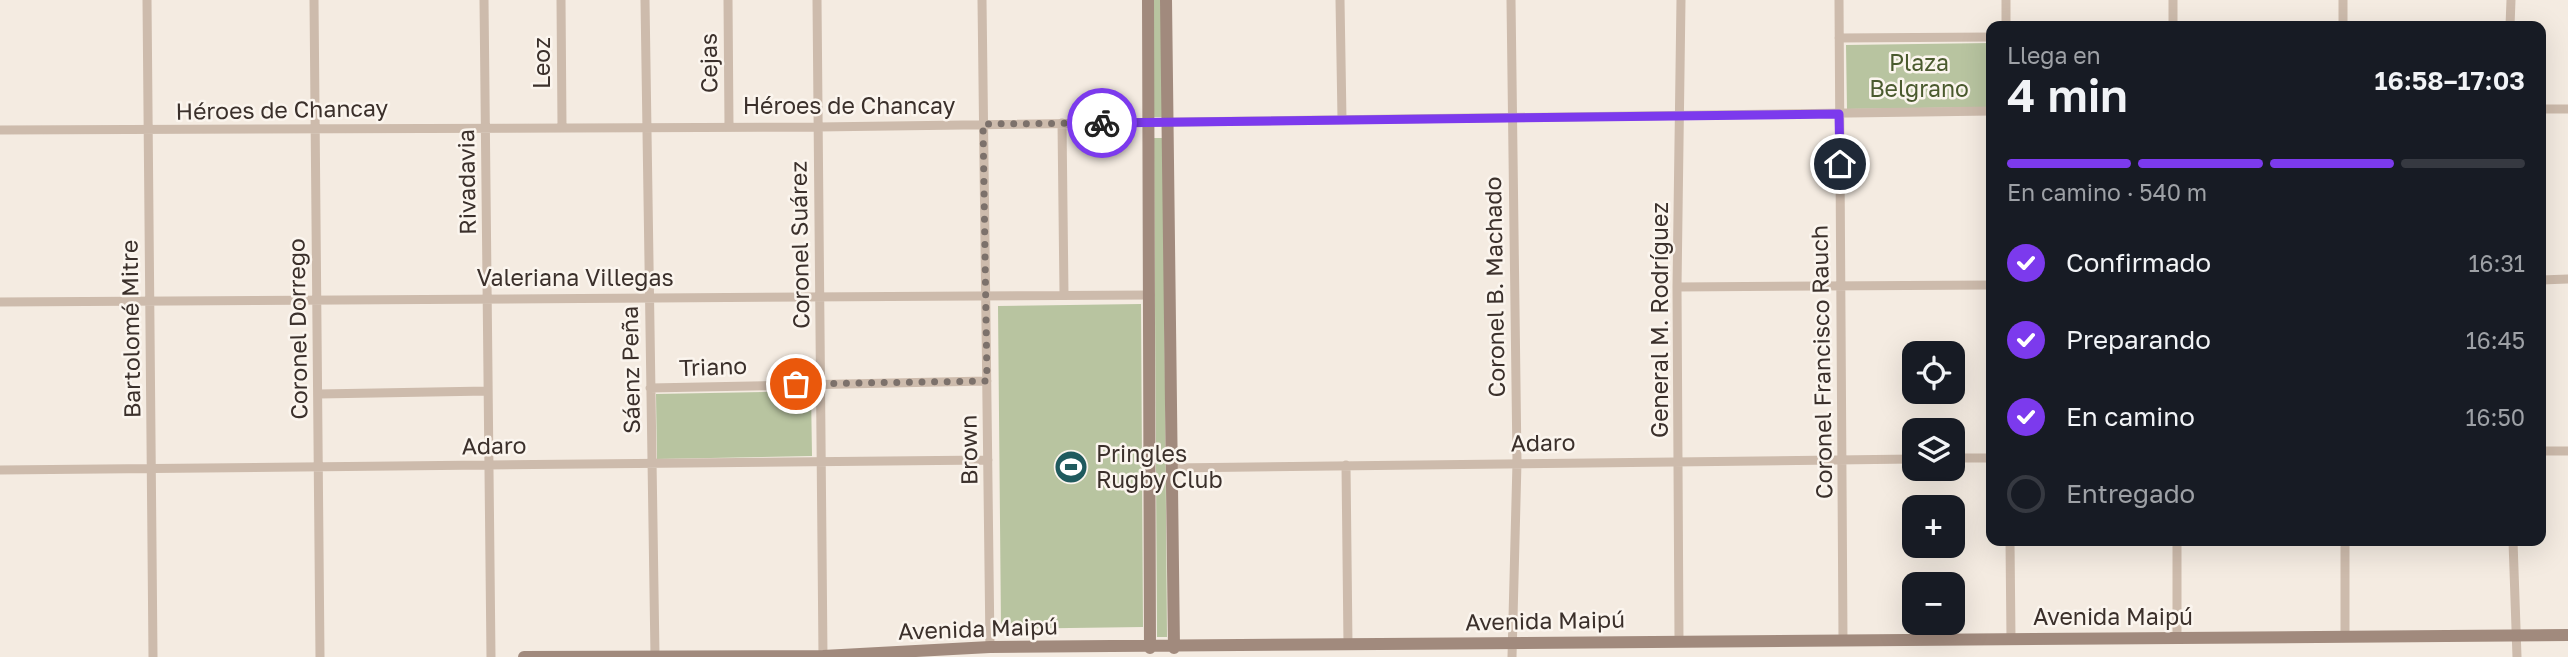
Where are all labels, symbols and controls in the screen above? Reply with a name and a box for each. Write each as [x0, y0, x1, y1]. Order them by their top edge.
street label: Cejas [693, 33, 723, 93]
street label: Leoz [527, 37, 555, 89]
text: Llega en [2007, 41, 2101, 69]
park label: Plaza Belgrano [1869, 48, 1969, 102]
text: 16:58–17:03 [2374, 65, 2525, 96]
text: 4 min [2007, 67, 2128, 122]
courier [1067, 88, 1137, 158]
street label: Héroes de Chancay [743, 91, 955, 119]
street label: Héroes de Chancay [175, 93, 389, 125]
icon: bike [1083, 104, 1121, 142]
street label: Rivadavia [451, 129, 481, 235]
pin [1810, 134, 1870, 194]
icon: home [1821, 145, 1859, 183]
street label: Coronel Suárez [784, 161, 814, 329]
street label: Coronel B. Machado [1478, 176, 1510, 398]
text: En camino · 540 m [2007, 178, 2207, 206]
street label: General M. Rodríguez [1645, 202, 1673, 438]
street label: Coronel Francisco Rauch [1805, 225, 1837, 499]
street label: Coronel Dorrego [281, 238, 313, 420]
street label: Bartolomé Mitre [114, 240, 146, 418]
icon: check [2007, 244, 2045, 282]
text: Confirmado [2066, 247, 2211, 278]
text: 16:31 [2468, 249, 2525, 277]
street label: Valeriana Villegas [476, 263, 674, 291]
street label: Sáenz Peña [615, 306, 645, 434]
icon: check [2007, 321, 2045, 359]
text: Preparando [2066, 324, 2211, 355]
text: 16:45 [2466, 326, 2525, 354]
map controls [1902, 341, 1965, 635]
button: locate [1902, 341, 1965, 404]
street label: Triano [678, 351, 748, 381]
pin [766, 354, 826, 414]
icon: bag [777, 365, 815, 403]
icon: check [2007, 398, 2045, 436]
text: En camino [2066, 401, 2195, 432]
text: 16:50 [2465, 403, 2525, 431]
street label: Brown [953, 415, 983, 486]
button: layers [1902, 418, 1965, 481]
street label: Adaro [1510, 427, 1576, 457]
street label: Adaro [461, 430, 527, 460]
place label: Pringles Rugby Club [1096, 439, 1223, 493]
sports icon: Pringles Rugby Club [1052, 448, 1090, 486]
text: Entregado [2066, 478, 2195, 509]
button: + [1902, 495, 1965, 558]
button: − [1902, 572, 1965, 635]
street label: Avenida Maipú [2033, 602, 2193, 630]
street label: Avenida Maipú [1465, 605, 1625, 635]
street label: Avenida Maipú [898, 611, 1058, 645]

